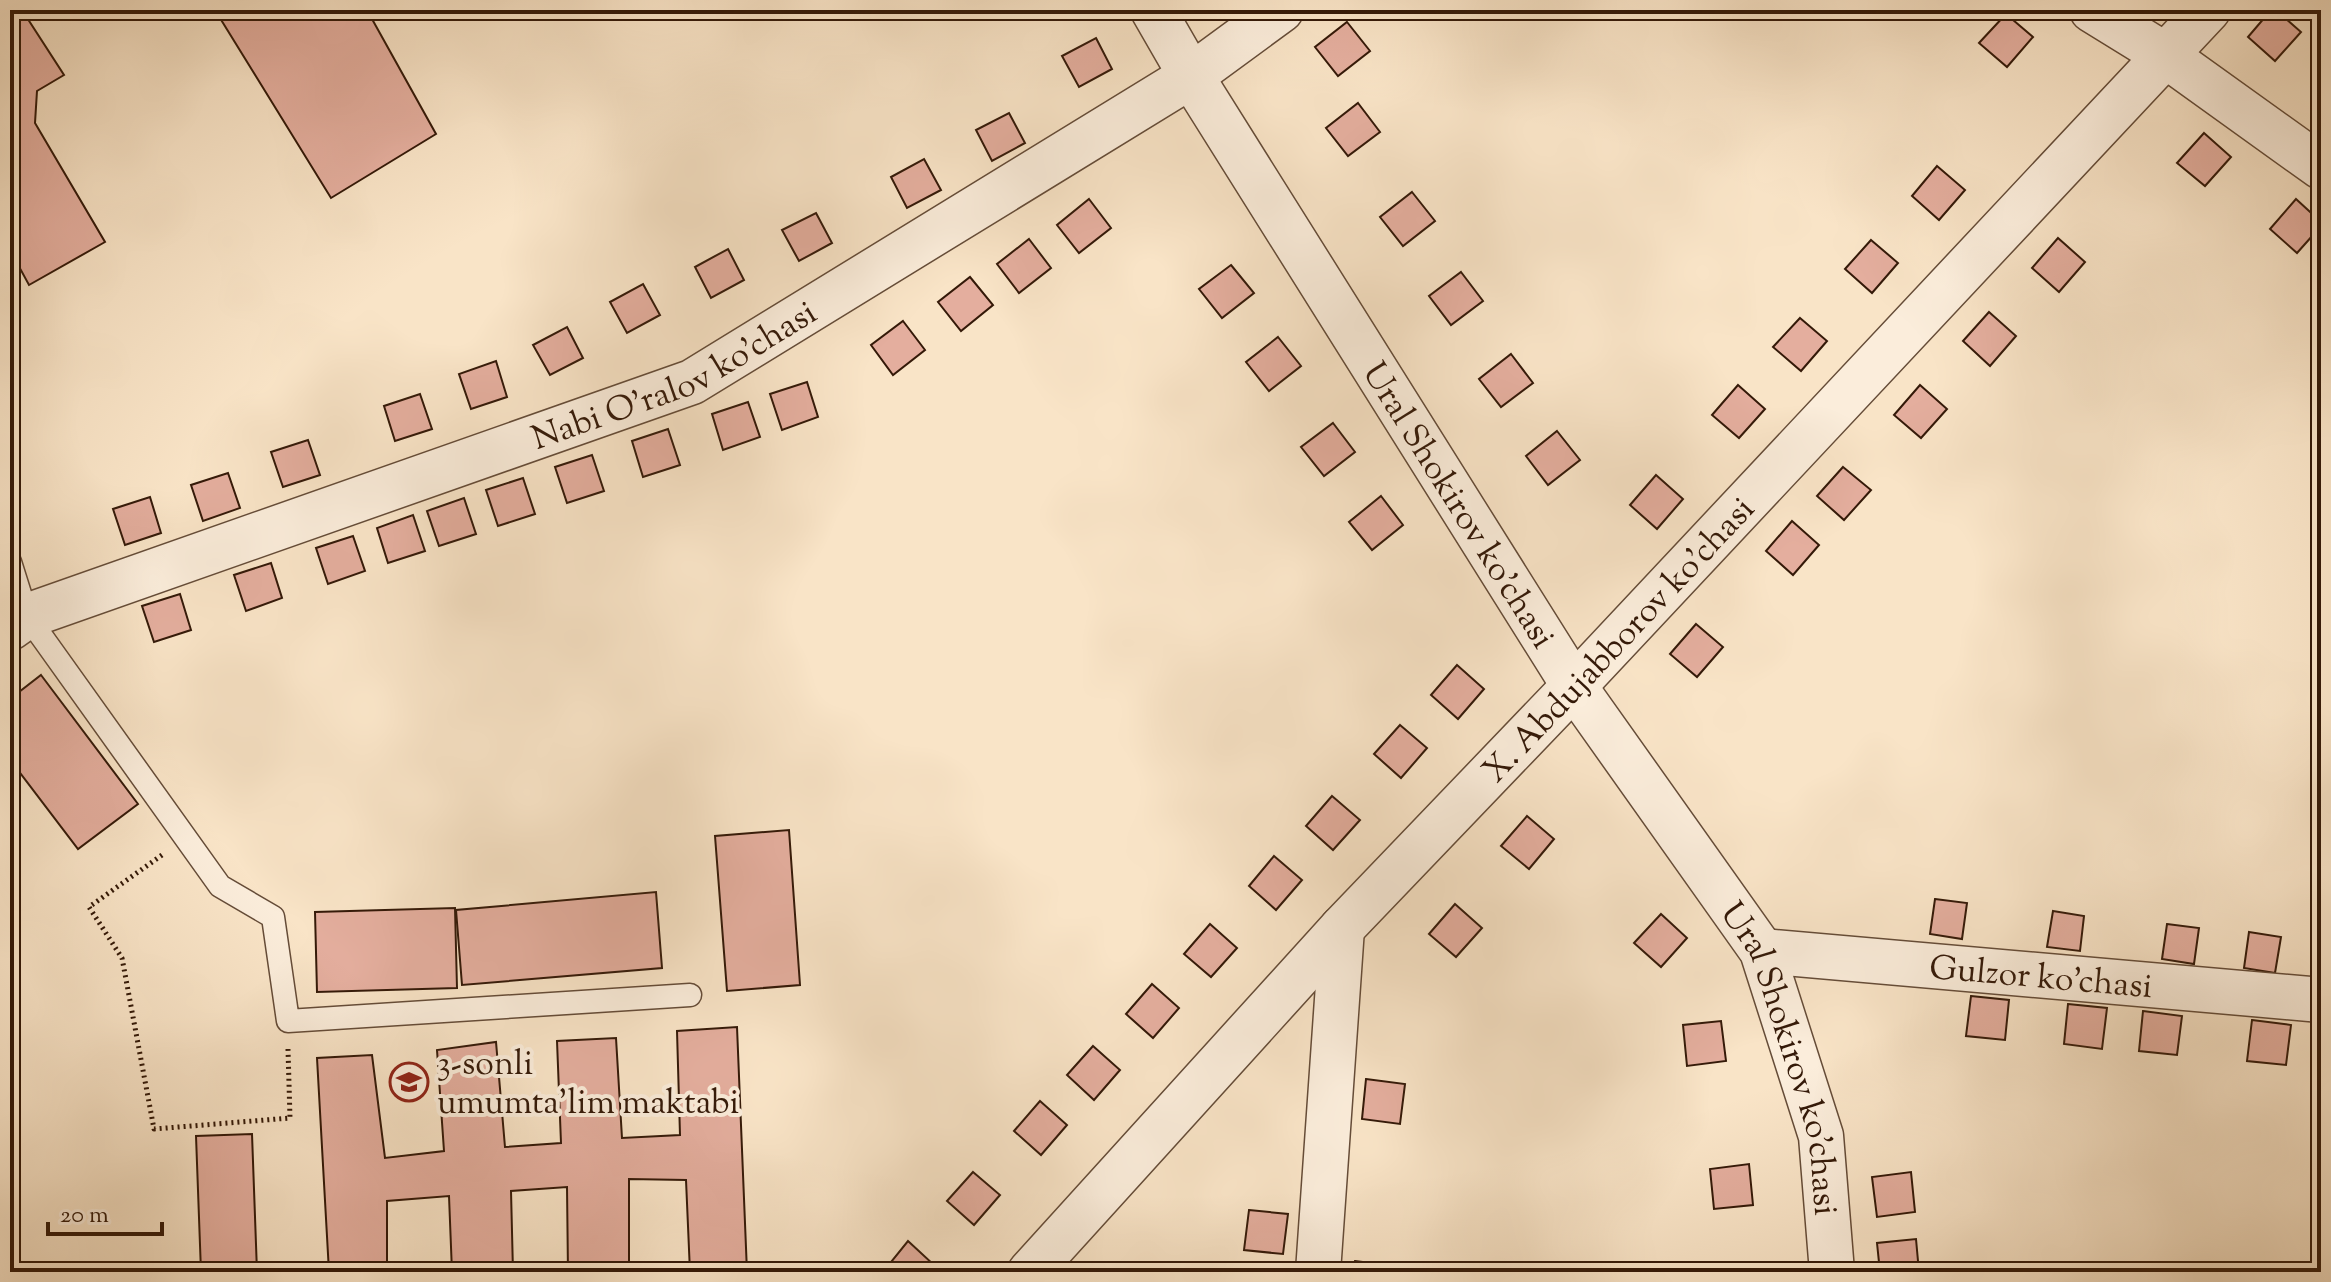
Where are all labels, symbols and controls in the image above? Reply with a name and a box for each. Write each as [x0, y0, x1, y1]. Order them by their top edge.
street label: Nabi O'ralov ko'chasi [526, 290, 827, 465]
street label: Ural Shokirov ko'chasi [1349, 353, 1566, 659]
street label: X. Abdujabborov ko'chasi [1473, 487, 1767, 795]
street label: Ural Shokirov ko'chasi [1707, 893, 1848, 1218]
street label: Gulzor ko'chasi [1927, 945, 2154, 1013]
place label: 3-sonli umumta'lim maktabi [437, 1041, 739, 1129]
school or university icon: 3-sonli umumta'lim maktabi [388, 1061, 430, 1103]
scale bar [48, 1186, 162, 1236]
text: 20 m [60, 1199, 109, 1233]

